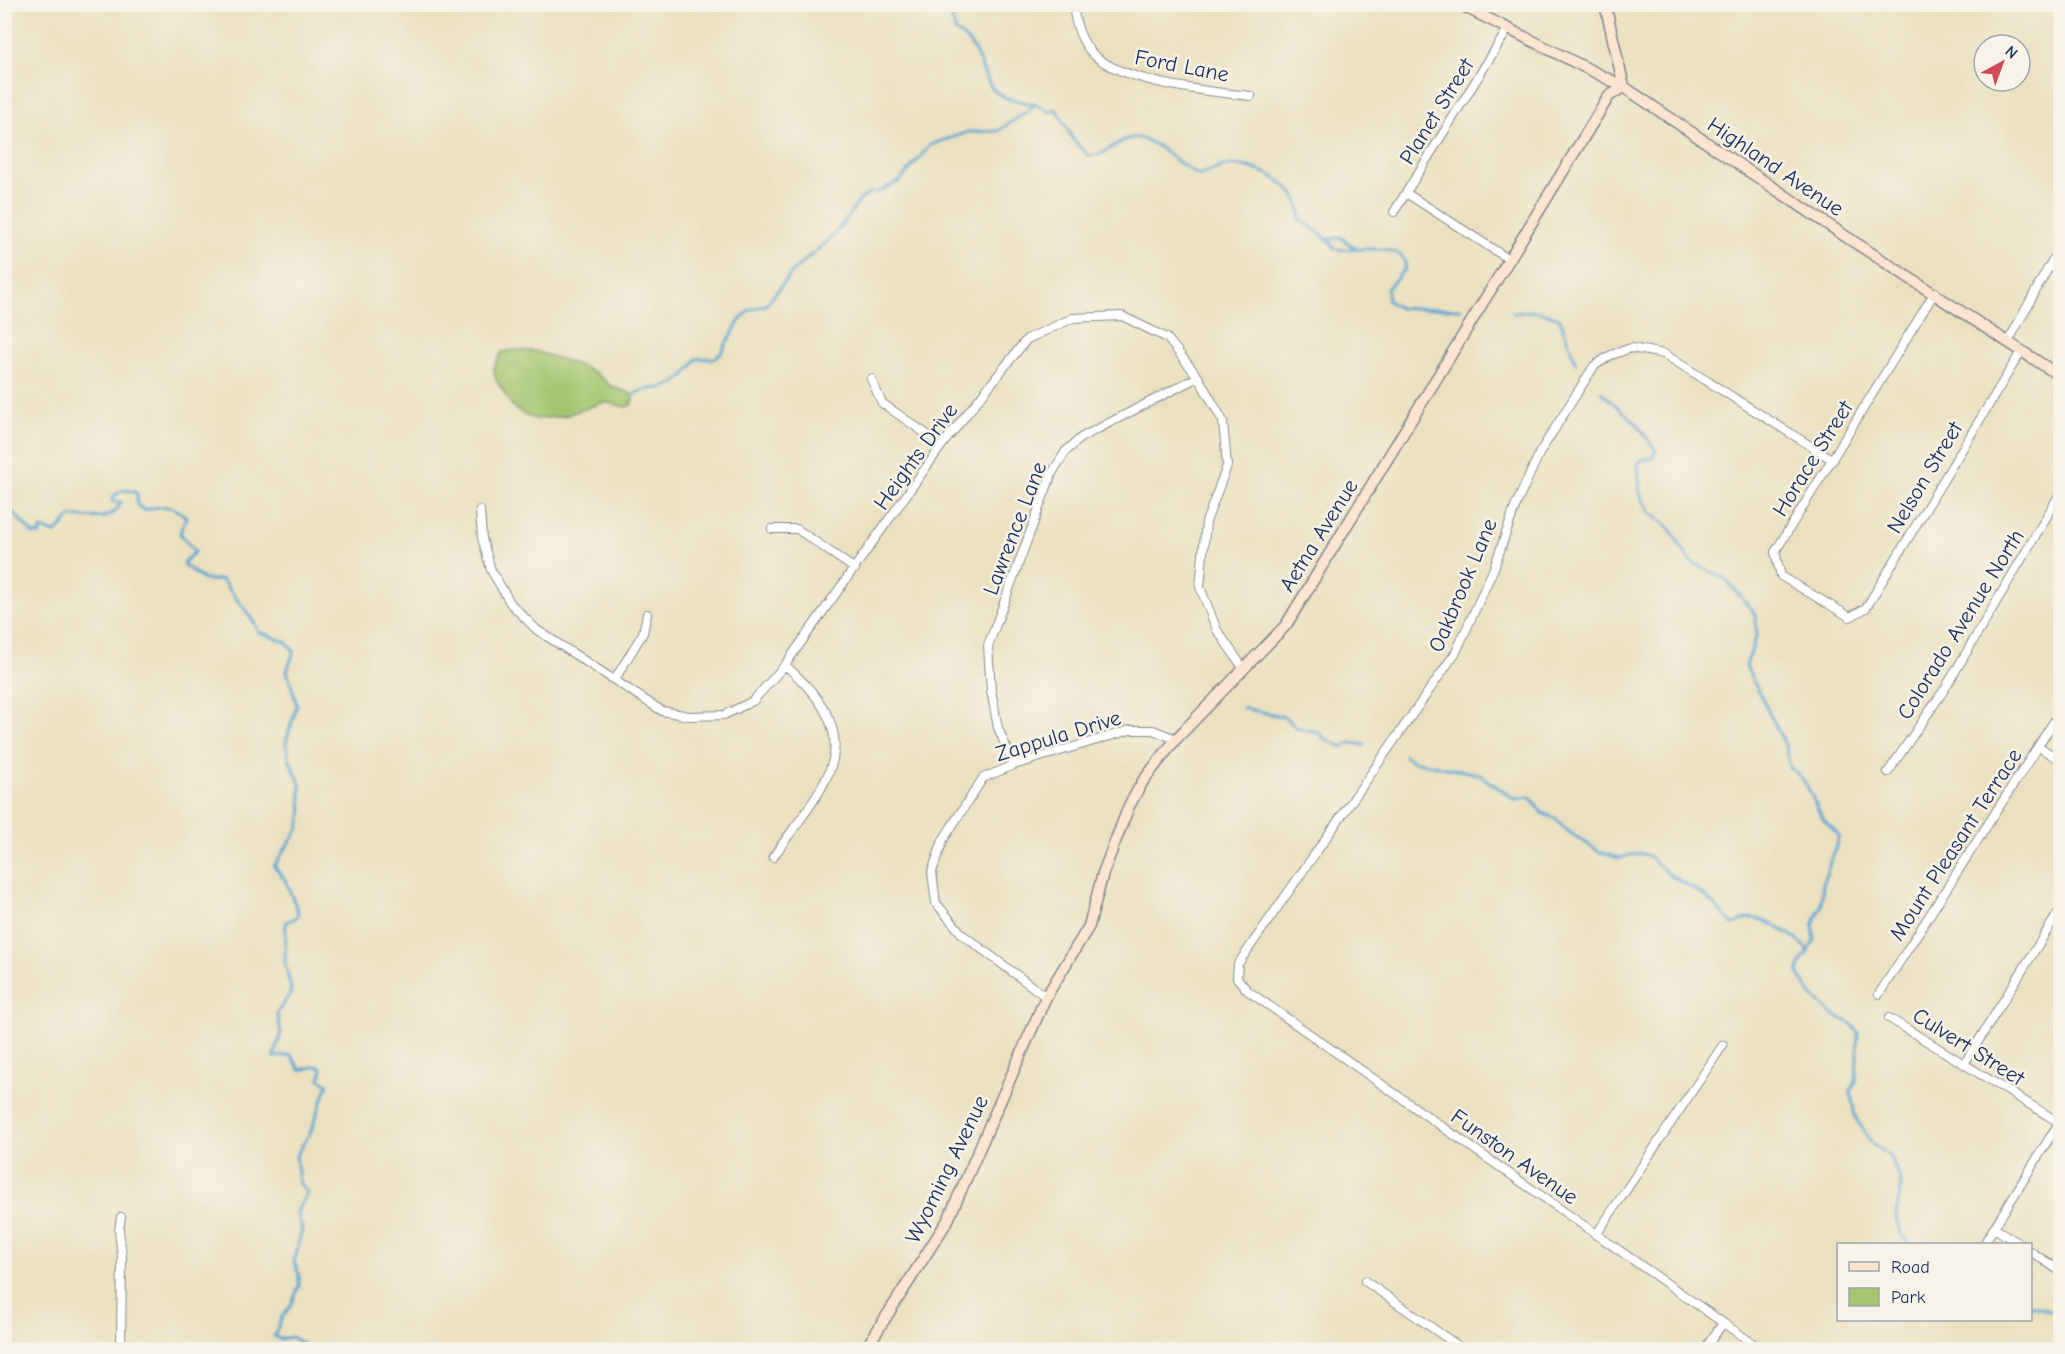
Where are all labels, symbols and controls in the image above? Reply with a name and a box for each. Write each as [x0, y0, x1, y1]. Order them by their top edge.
north arrow [1972, 33, 2032, 93]
text: N [2001, 42, 2021, 63]
street label: Ford Lane [1133, 44, 1231, 88]
street label: Planet Street [1394, 53, 1480, 169]
street label: Highland Avenue [1702, 112, 1848, 222]
street label: Horace Street [1767, 395, 1859, 521]
street label: Heights Drive [868, 398, 963, 515]
street label: Nelson Street [1881, 416, 1969, 538]
street label: Lawrence Lane [978, 458, 1052, 599]
street label: Aetna Avenue [1274, 474, 1364, 597]
street label: Oakbrook Lane [1423, 515, 1503, 656]
street label: Colorado Avenue North [1892, 525, 2030, 724]
street label: Zappula Drive [993, 705, 1124, 767]
street label: Mount Pleasant Terrace [1884, 744, 2028, 945]
street label: Culvert Street [1908, 1002, 2030, 1092]
street label: Wyoming Avenue [900, 1091, 994, 1248]
street label: Funston Avenue [1446, 1103, 1583, 1210]
legend [1837, 1243, 2032, 1321]
text: Road [1891, 1257, 1930, 1278]
text: Park [1891, 1287, 1926, 1308]

